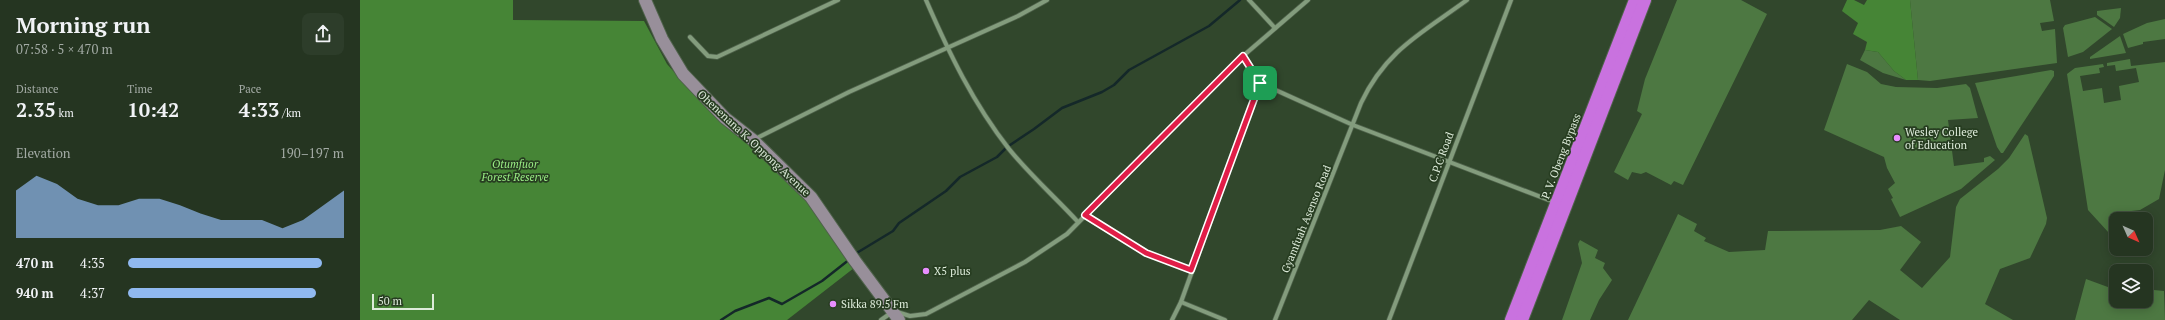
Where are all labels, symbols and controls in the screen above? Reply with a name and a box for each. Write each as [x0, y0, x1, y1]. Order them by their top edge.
text: Morning run [16, 10, 150, 39]
button: share [302, 13, 344, 55]
text: 07:58 · 5 × 470 m [16, 40, 113, 58]
pin [1243, 66, 1277, 100]
icon: arrive [1249, 72, 1271, 94]
text: Distance [16, 82, 59, 96]
text: Time [127, 82, 152, 96]
text: Pace [239, 82, 261, 96]
street label: Ohenenana K. Oppong Avenue [695, 87, 814, 199]
text: 2.35 [16, 96, 56, 123]
text: 10:42 [127, 96, 179, 123]
text: 4:33 [239, 96, 279, 123]
text: km [56, 106, 74, 120]
text: /km [279, 106, 301, 120]
street label: P. V. Obeng Bypass [1538, 111, 1584, 201]
place label: Wesley College of Education [1905, 125, 1979, 152]
street label: C.P.C Road [1425, 130, 1457, 184]
marker: Wesley College of Education [1892, 133, 1902, 143]
text: Elevation [16, 144, 71, 162]
text: 190–197 m [280, 144, 344, 162]
park label: Otumfuor Forest Reserve [480, 157, 549, 184]
street label: Gyamfuah Asenso Road [1278, 163, 1334, 275]
north arrow [2109, 212, 2153, 256]
map controls [2109, 212, 2153, 308]
text: 470 m [16, 254, 54, 272]
text: 4:35 [80, 254, 105, 272]
place label: X5 plus [934, 264, 971, 278]
button: layers [2109, 264, 2153, 308]
marker: X5 plus [921, 266, 931, 276]
text: 940 m [16, 284, 54, 302]
text: 4:37 [80, 284, 105, 302]
scale bar [372, 292, 434, 311]
text: 50 m [378, 294, 402, 308]
place label: Sikka 89.5 Fm [841, 297, 909, 311]
marker: Sikka 89.5 Fm [828, 299, 838, 309]

